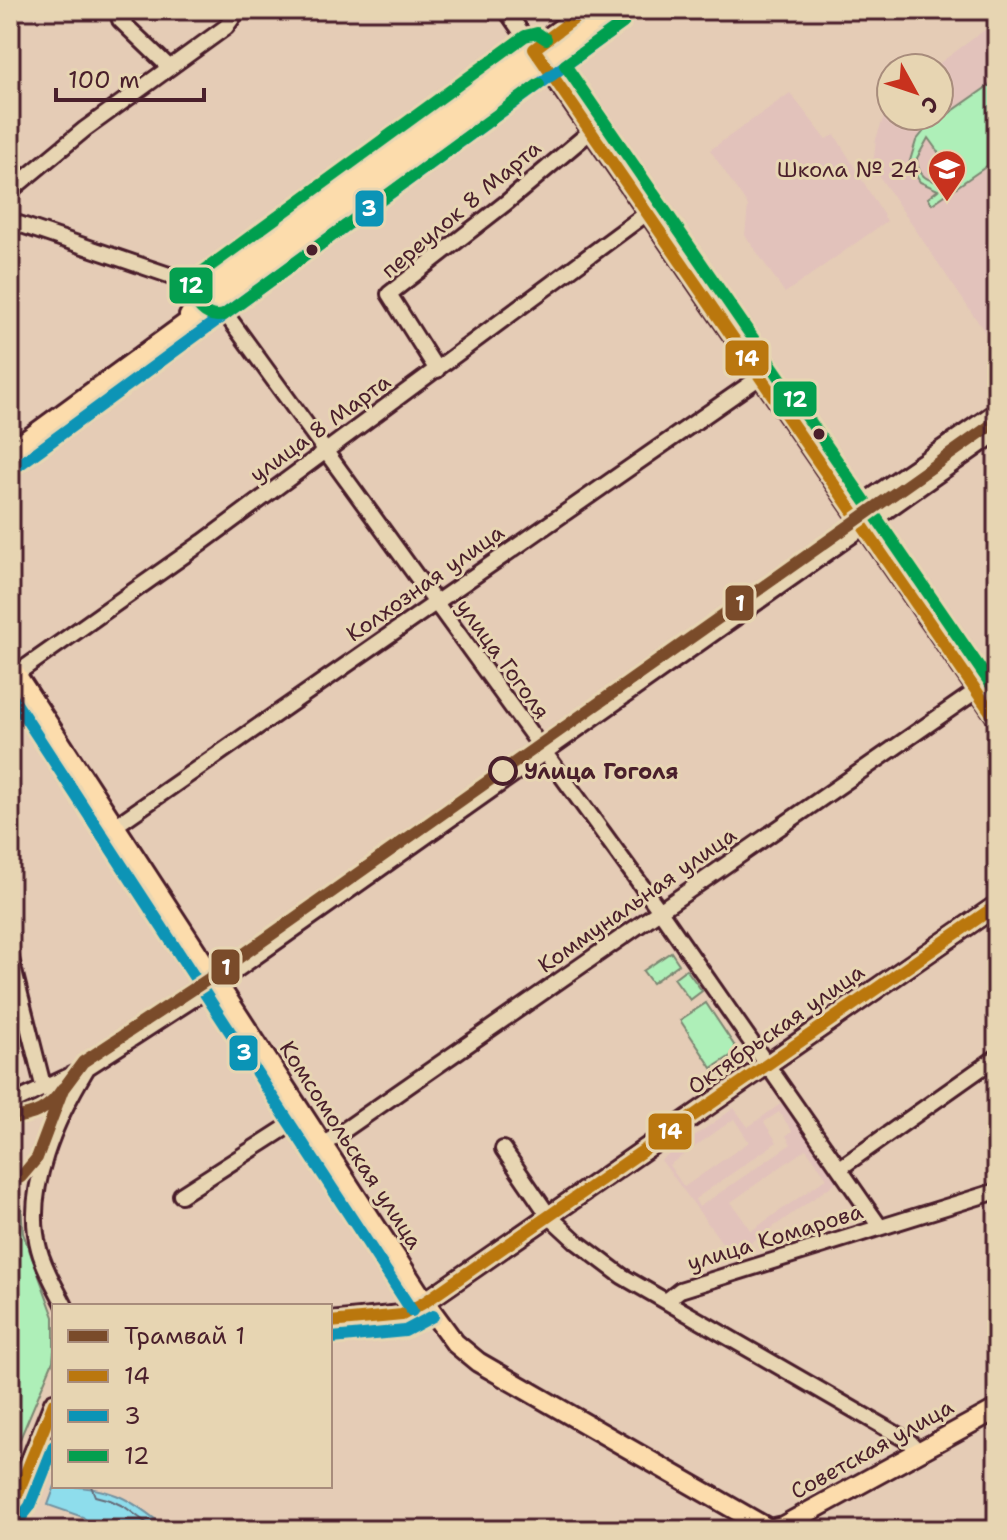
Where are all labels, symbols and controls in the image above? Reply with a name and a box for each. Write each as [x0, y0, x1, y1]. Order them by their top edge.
scale bar [56, 52, 204, 102]
north arrow [875, 52, 955, 132]
text: 100 m [68, 64, 140, 96]
text: С [914, 90, 945, 119]
street label: переулок 8 Марта [375, 133, 547, 284]
school or university icon: Школа № 24 [926, 148, 968, 203]
place label: Школа № 24 [777, 155, 919, 184]
line badge: 3 [354, 189, 385, 228]
text: 3 [361, 194, 377, 223]
unlabelled marker [304, 242, 320, 258]
line badge: 12 [168, 266, 214, 305]
text: 12 [179, 271, 203, 300]
line badge: 14 [724, 339, 770, 377]
text: 14 [735, 344, 760, 373]
street label: улица 8 Марта [244, 367, 397, 489]
line badge: 12 [772, 380, 818, 418]
text: 12 [783, 385, 807, 414]
unlabelled marker [811, 426, 827, 442]
street label: Колхозная улица [340, 517, 510, 648]
line badge: 1 [724, 584, 755, 622]
text: 1 [735, 589, 745, 618]
street label: улица Гоголя [450, 593, 556, 725]
marker: Улица Гоголя [489, 757, 517, 785]
place label: Улица Гоголя [524, 757, 678, 786]
street label: Коммунальная улица [532, 820, 742, 980]
line badge: 1 [210, 948, 241, 986]
text: 1 [221, 953, 231, 982]
street label: Октябрьская улица [682, 957, 870, 1101]
line badge: 3 [228, 1034, 259, 1072]
street label: Комсомольская улица [273, 1035, 429, 1255]
text: 3 [236, 1038, 252, 1067]
line badge: 14 [647, 1112, 693, 1151]
text: 14 [658, 1117, 683, 1146]
street label: улица Комарова [684, 1196, 867, 1278]
legend [52, 1304, 332, 1488]
text: Трамвай 1 [124, 1320, 245, 1352]
text: 14 [124, 1360, 150, 1392]
street label: Советская улица [785, 1392, 959, 1506]
text: 3 [124, 1400, 141, 1432]
text: 12 [124, 1440, 150, 1472]

